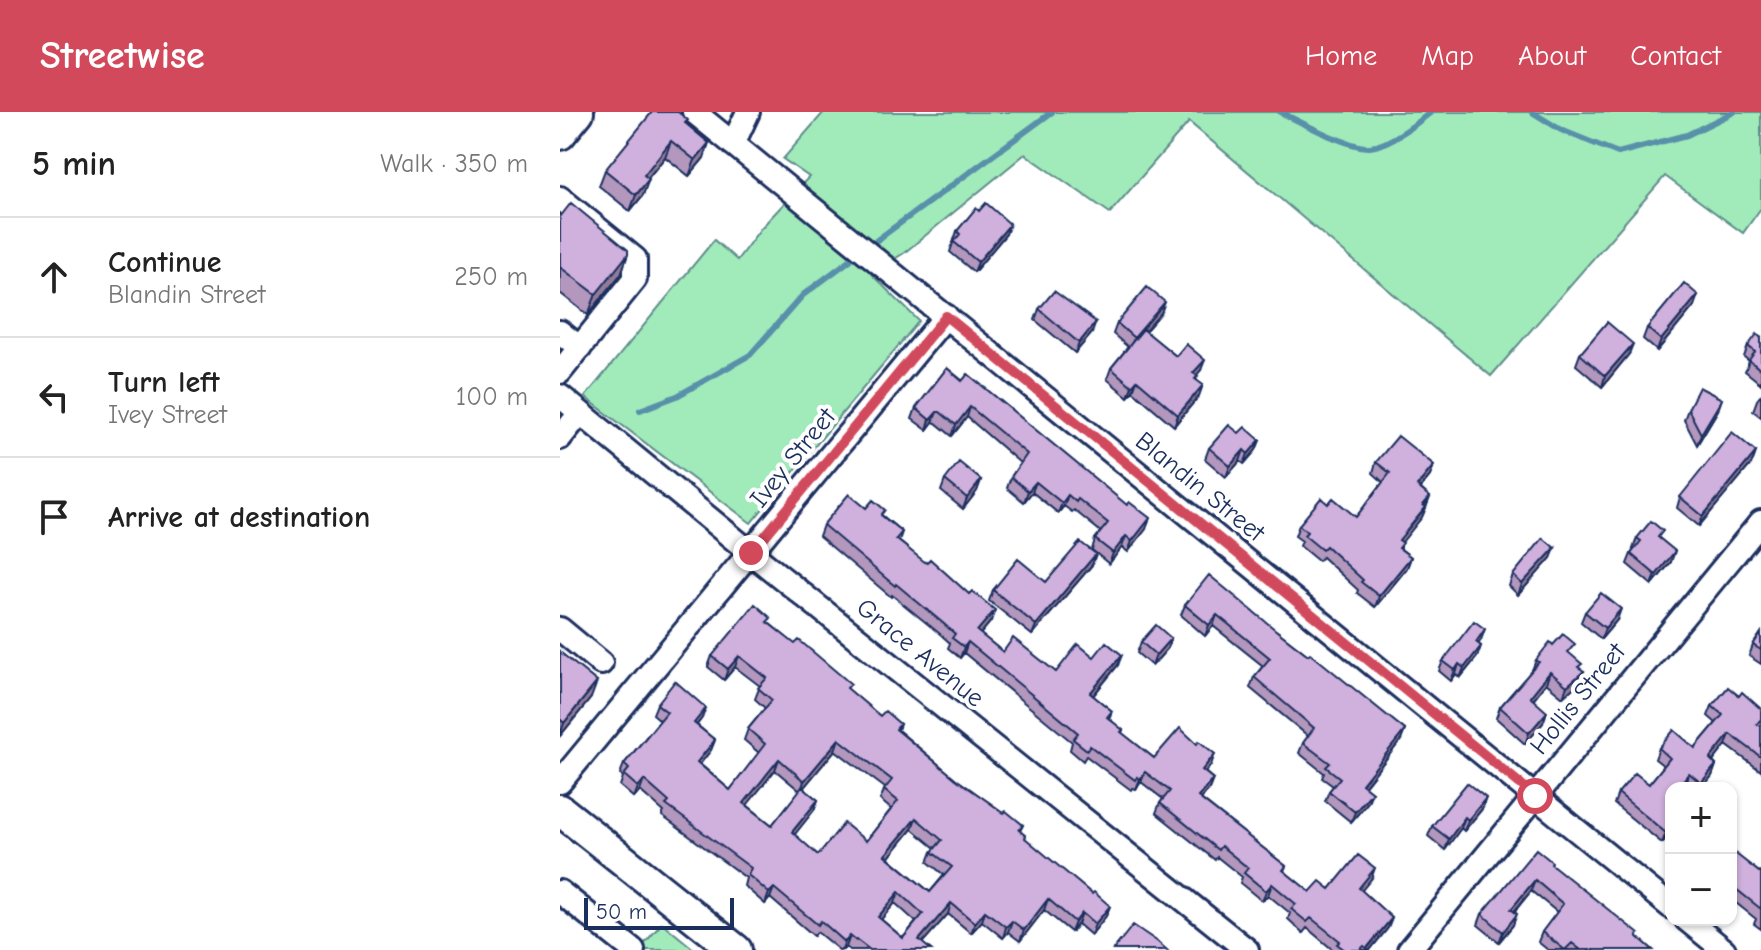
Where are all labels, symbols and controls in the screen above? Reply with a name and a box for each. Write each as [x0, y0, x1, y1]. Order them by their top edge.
text: Streetwise [40, 34, 205, 78]
text: Home [1305, 40, 1377, 72]
text: Map [1421, 40, 1474, 72]
text: About [1518, 40, 1586, 72]
text: Contact [1630, 40, 1721, 72]
text: 5 min [32, 144, 116, 184]
text: Walk · 350 m [380, 149, 528, 179]
text: Continue [108, 245, 222, 280]
icon: ahead [32, 255, 76, 299]
text: 250 m [454, 262, 528, 292]
text: Blandin Street [108, 280, 265, 310]
text: Turn left [108, 365, 220, 400]
icon: left [32, 375, 76, 419]
text: 100 m [456, 382, 528, 412]
text: Ivey Street [108, 400, 227, 430]
street label: Ivey Street [744, 401, 843, 514]
street label: Blandin Street [1129, 426, 1272, 549]
icon: arrive [32, 495, 76, 539]
text: Arrive at destination [108, 500, 370, 535]
route end [733, 535, 769, 571]
street label: Grace Avenue [850, 592, 990, 714]
street label: Hollis Street [1524, 636, 1633, 761]
route start [1517, 778, 1553, 814]
map controls [1665, 782, 1737, 926]
button: + [1665, 782, 1737, 854]
button: − [1665, 854, 1737, 926]
scale bar [584, 894, 734, 930]
text: 50 m [596, 899, 647, 925]

